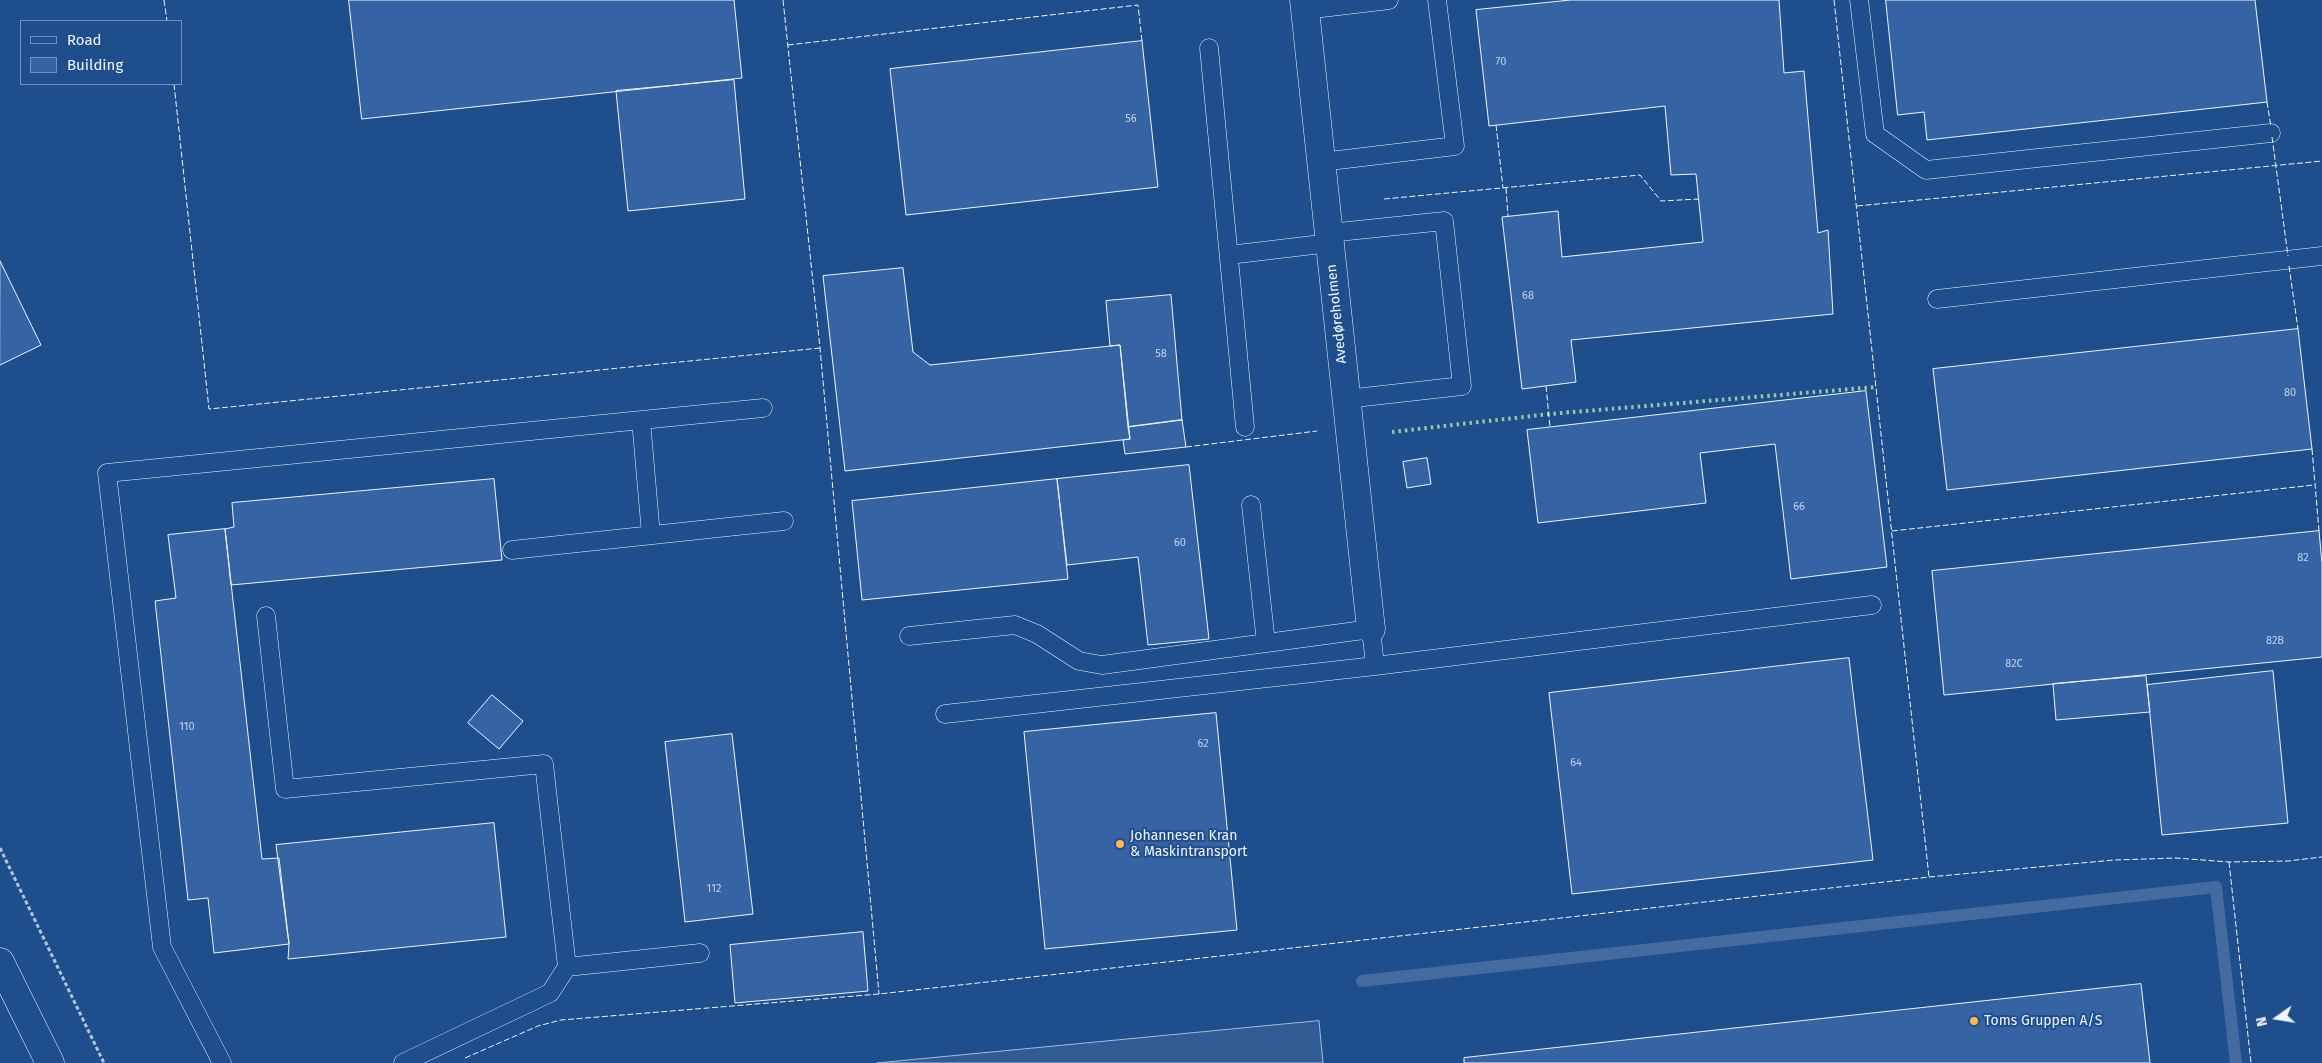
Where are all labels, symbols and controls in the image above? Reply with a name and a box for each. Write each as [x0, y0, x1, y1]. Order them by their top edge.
legend [20, 20, 182, 85]
text: Road [67, 31, 102, 49]
house number: 70 [1496, 55, 1506, 69]
text: Building [67, 56, 123, 74]
house number: 56 [1125, 112, 1137, 126]
street label: Avedøreholmen [1323, 263, 1351, 365]
house number: 68 [1522, 289, 1534, 303]
house number: 58 [1155, 347, 1167, 361]
house number: 80 [2284, 386, 2296, 400]
house number: 66 [1793, 500, 1805, 514]
house number: 60 [1174, 536, 1186, 550]
house number: 82 [2297, 551, 2309, 565]
house number: 82B [2266, 634, 2284, 648]
house number: 82C [2005, 657, 2023, 671]
house number: 110 [179, 720, 195, 734]
house number: 62 [1197, 737, 1209, 751]
house number: 64 [1570, 756, 1582, 770]
place label: Johannesen Kran & Maskintransport [1130, 828, 1247, 860]
marker: Johannesen Kran & Maskintransport [1114, 838, 1126, 850]
house number: 112 [707, 882, 721, 896]
north arrow [2252, 993, 2302, 1043]
place label: Toms Gruppen A/S [1984, 1013, 2102, 1029]
marker: Toms Gruppen A/S [1968, 1015, 1980, 1027]
text: N [2253, 1015, 2271, 1028]

